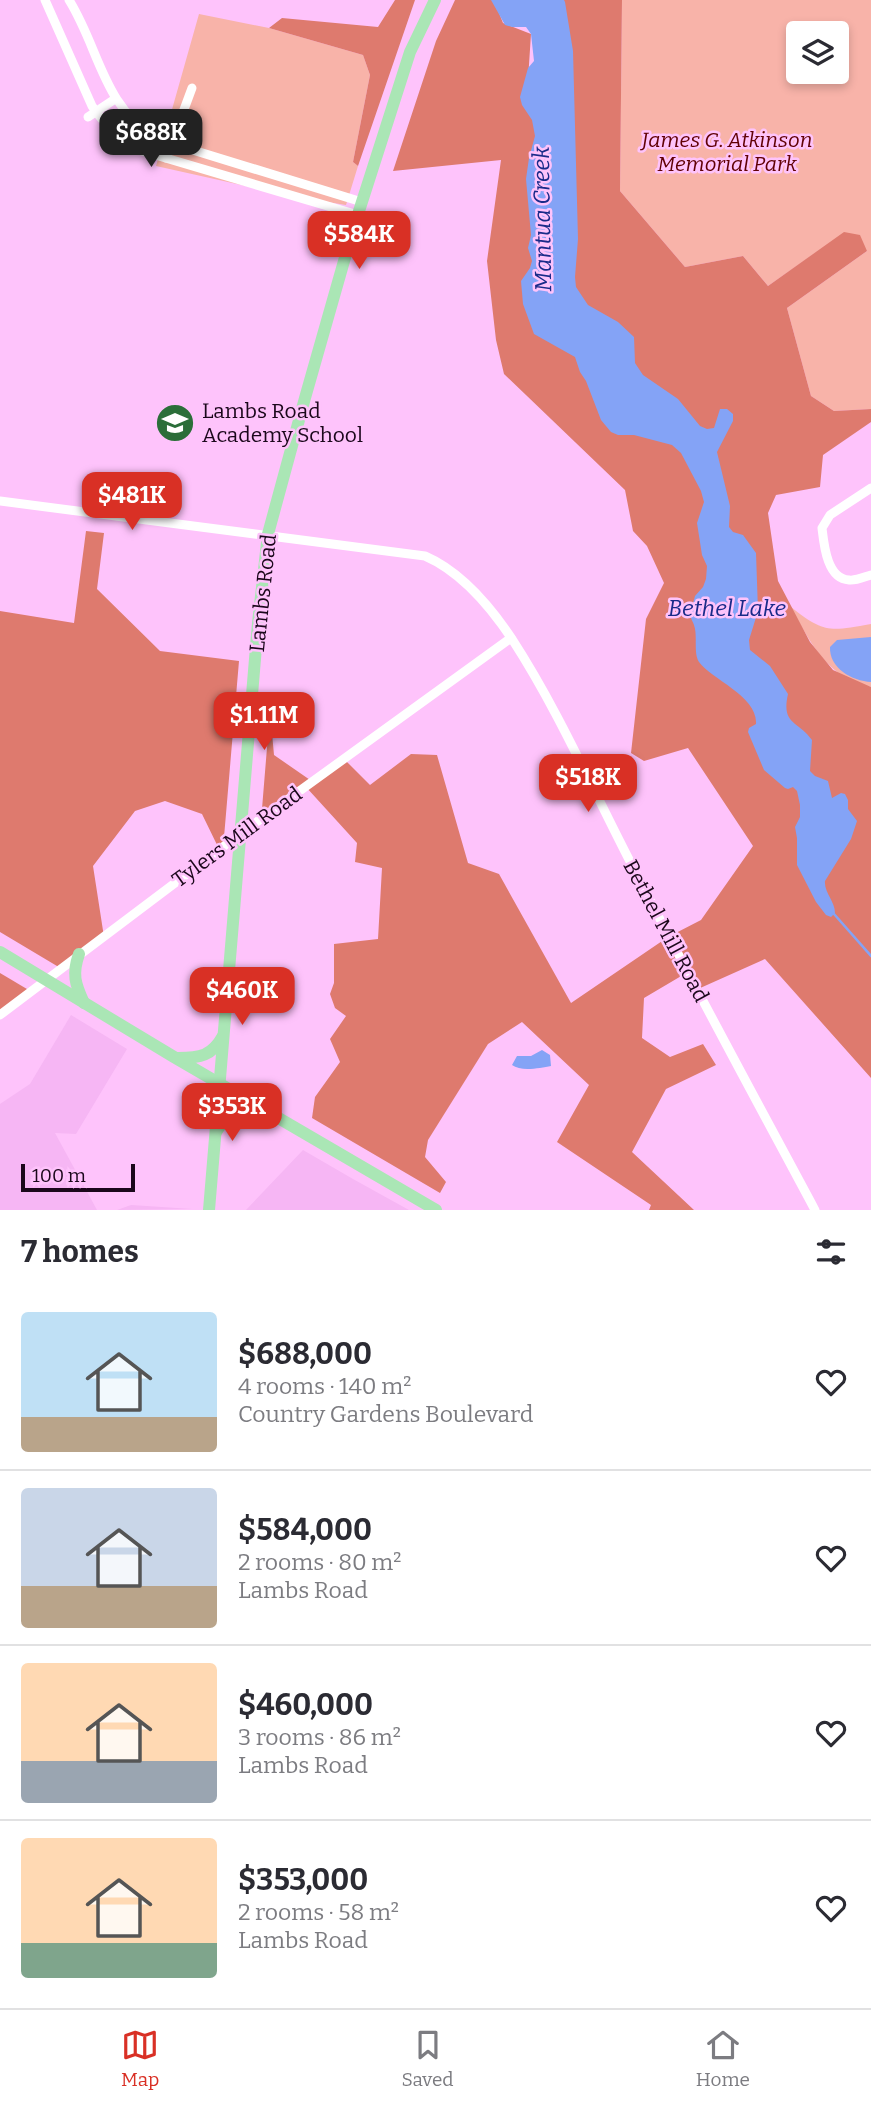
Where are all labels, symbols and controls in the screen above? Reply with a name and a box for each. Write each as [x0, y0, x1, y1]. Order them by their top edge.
map controls [786, 21, 849, 84]
button: layers [786, 21, 849, 84]
pin: $688K [102, 110, 200, 169]
text: $688K [115, 118, 187, 146]
park label: James G. Atkinson Memorial Park [640, 127, 812, 177]
water label: Mantua Creek [527, 146, 557, 292]
pin: $584K [310, 212, 408, 271]
text: $584K [324, 220, 394, 248]
place label: Lambs Road Academy School [202, 398, 363, 448]
school or university icon: Lambs Road Academy School [154, 402, 196, 444]
pin: $481K [83, 472, 181, 532]
text: $481K [98, 481, 166, 509]
street label: Lambs Road [244, 533, 282, 653]
water label: Bethel Lake [668, 594, 787, 622]
pin: $1.11M [207, 692, 321, 752]
text: $1.11M [230, 701, 298, 729]
pin: $518K [539, 754, 637, 814]
text: $518K [555, 763, 621, 791]
street label: Tylers Mill Road [167, 781, 307, 893]
street label: Bethel Mill Road [618, 855, 714, 1007]
pin: $460K [193, 968, 291, 1027]
text: $460K [206, 976, 278, 1004]
pin: $353K [183, 1084, 281, 1143]
text: $353K [198, 1092, 266, 1120]
scale bar [21, 1161, 135, 1193]
text: 100 m [32, 1164, 86, 1187]
icon: filters [812, 1233, 850, 1271]
text: 7 homes [21, 1234, 139, 1270]
text: $688,000 [238, 1336, 372, 1372]
icon: home [77, 1340, 161, 1424]
icon: heart [812, 1363, 850, 1401]
text: 4 rooms · 140 m² [238, 1372, 411, 1400]
text: Country Gardens Boulevard [238, 1400, 533, 1428]
text: $584,000 [238, 1512, 372, 1548]
icon: home [77, 1516, 161, 1600]
icon: heart [812, 1539, 850, 1577]
text: 2 rooms · 80 m² [238, 1548, 401, 1576]
text: Lambs Road [238, 1576, 368, 1604]
text: $460,000 [238, 1687, 373, 1723]
icon: home [77, 1691, 161, 1775]
icon: heart [812, 1714, 850, 1752]
text: 3 rooms · 86 m² [238, 1723, 401, 1751]
text: Lambs Road [238, 1751, 368, 1779]
text: $353,000 [238, 1862, 368, 1898]
icon: home [77, 1866, 161, 1950]
icon: heart [812, 1889, 850, 1927]
text: 2 rooms · 58 m² [238, 1898, 399, 1926]
text: Lambs Road [238, 1926, 368, 1954]
tab: Map [121, 2026, 159, 2091]
tab: Saved [401, 2026, 454, 2091]
tab: Home [696, 2026, 750, 2091]

